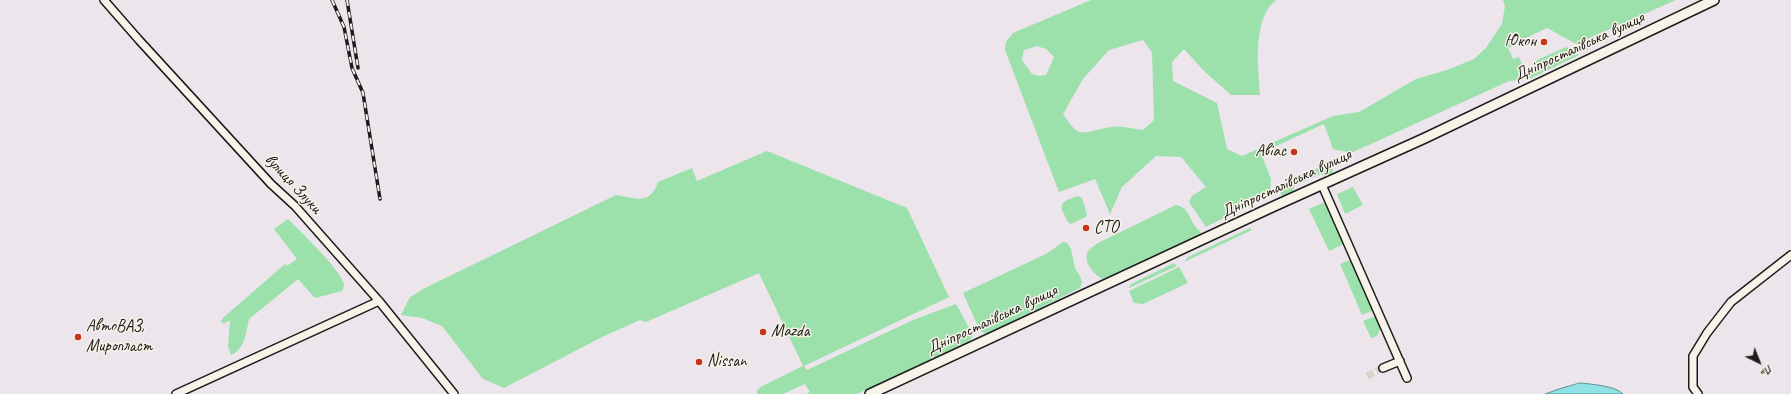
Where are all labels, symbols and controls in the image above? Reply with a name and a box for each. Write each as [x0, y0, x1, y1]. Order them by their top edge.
street label: Дніпросталівська вулиця [1510, 8, 1648, 86]
place label: Юкон [1505, 32, 1536, 52]
marker: Юкон [1539, 37, 1549, 47]
place label: Авіас [1255, 142, 1286, 162]
street label: Дніпросталівська вулиця [1217, 145, 1355, 223]
marker: Авіас [1289, 147, 1299, 157]
street label: вулиця Злуки [260, 150, 326, 218]
place label: СТО [1094, 218, 1118, 238]
marker: СТО [1081, 223, 1091, 233]
street label: Дніпросталівська вулиця [923, 281, 1061, 359]
place label: АвтоВАЗ, Миропласт [86, 317, 152, 357]
place label: Mazda [771, 322, 810, 342]
marker: Mazda [758, 327, 768, 337]
marker: АвтоВАЗ, Миропласт [73, 332, 83, 342]
north arrow [1739, 342, 1779, 382]
place label: Nissan [707, 352, 747, 372]
marker: Nissan [694, 357, 704, 367]
text: Пн [1758, 362, 1776, 380]

